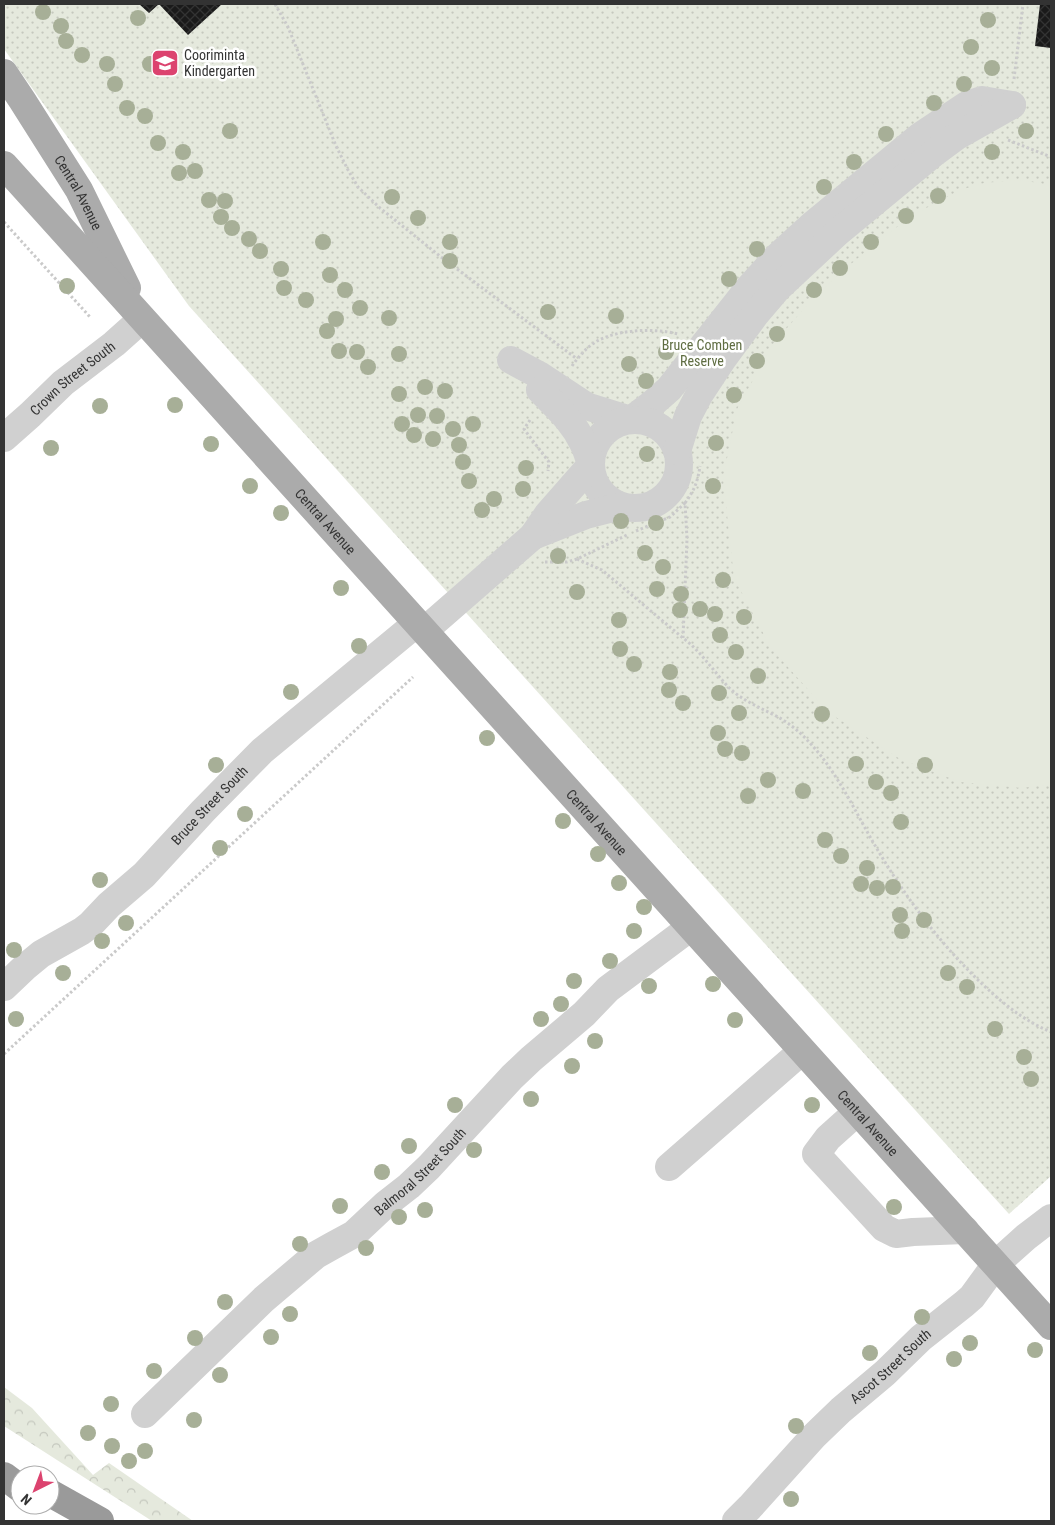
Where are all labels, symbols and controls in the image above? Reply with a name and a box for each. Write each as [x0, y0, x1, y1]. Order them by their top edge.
place label: Cooriminta Kindergarten [184, 47, 255, 79]
school or university icon: Cooriminta Kindergarten [150, 48, 180, 78]
street label: Central Avenue [51, 152, 106, 233]
park label: Bruce Comben Reserve [662, 337, 742, 369]
street label: Crown Street South [27, 338, 118, 419]
street label: Central Avenue [292, 485, 359, 558]
street label: Bruce Street South [168, 762, 251, 848]
street label: Central Avenue [563, 786, 631, 859]
street label: Central Avenue [834, 1087, 902, 1159]
street label: Balmoral Street South [371, 1124, 469, 1219]
street label: Ascot Street South [847, 1325, 934, 1407]
north arrow [10, 1465, 60, 1515]
text: N [18, 1491, 35, 1508]

